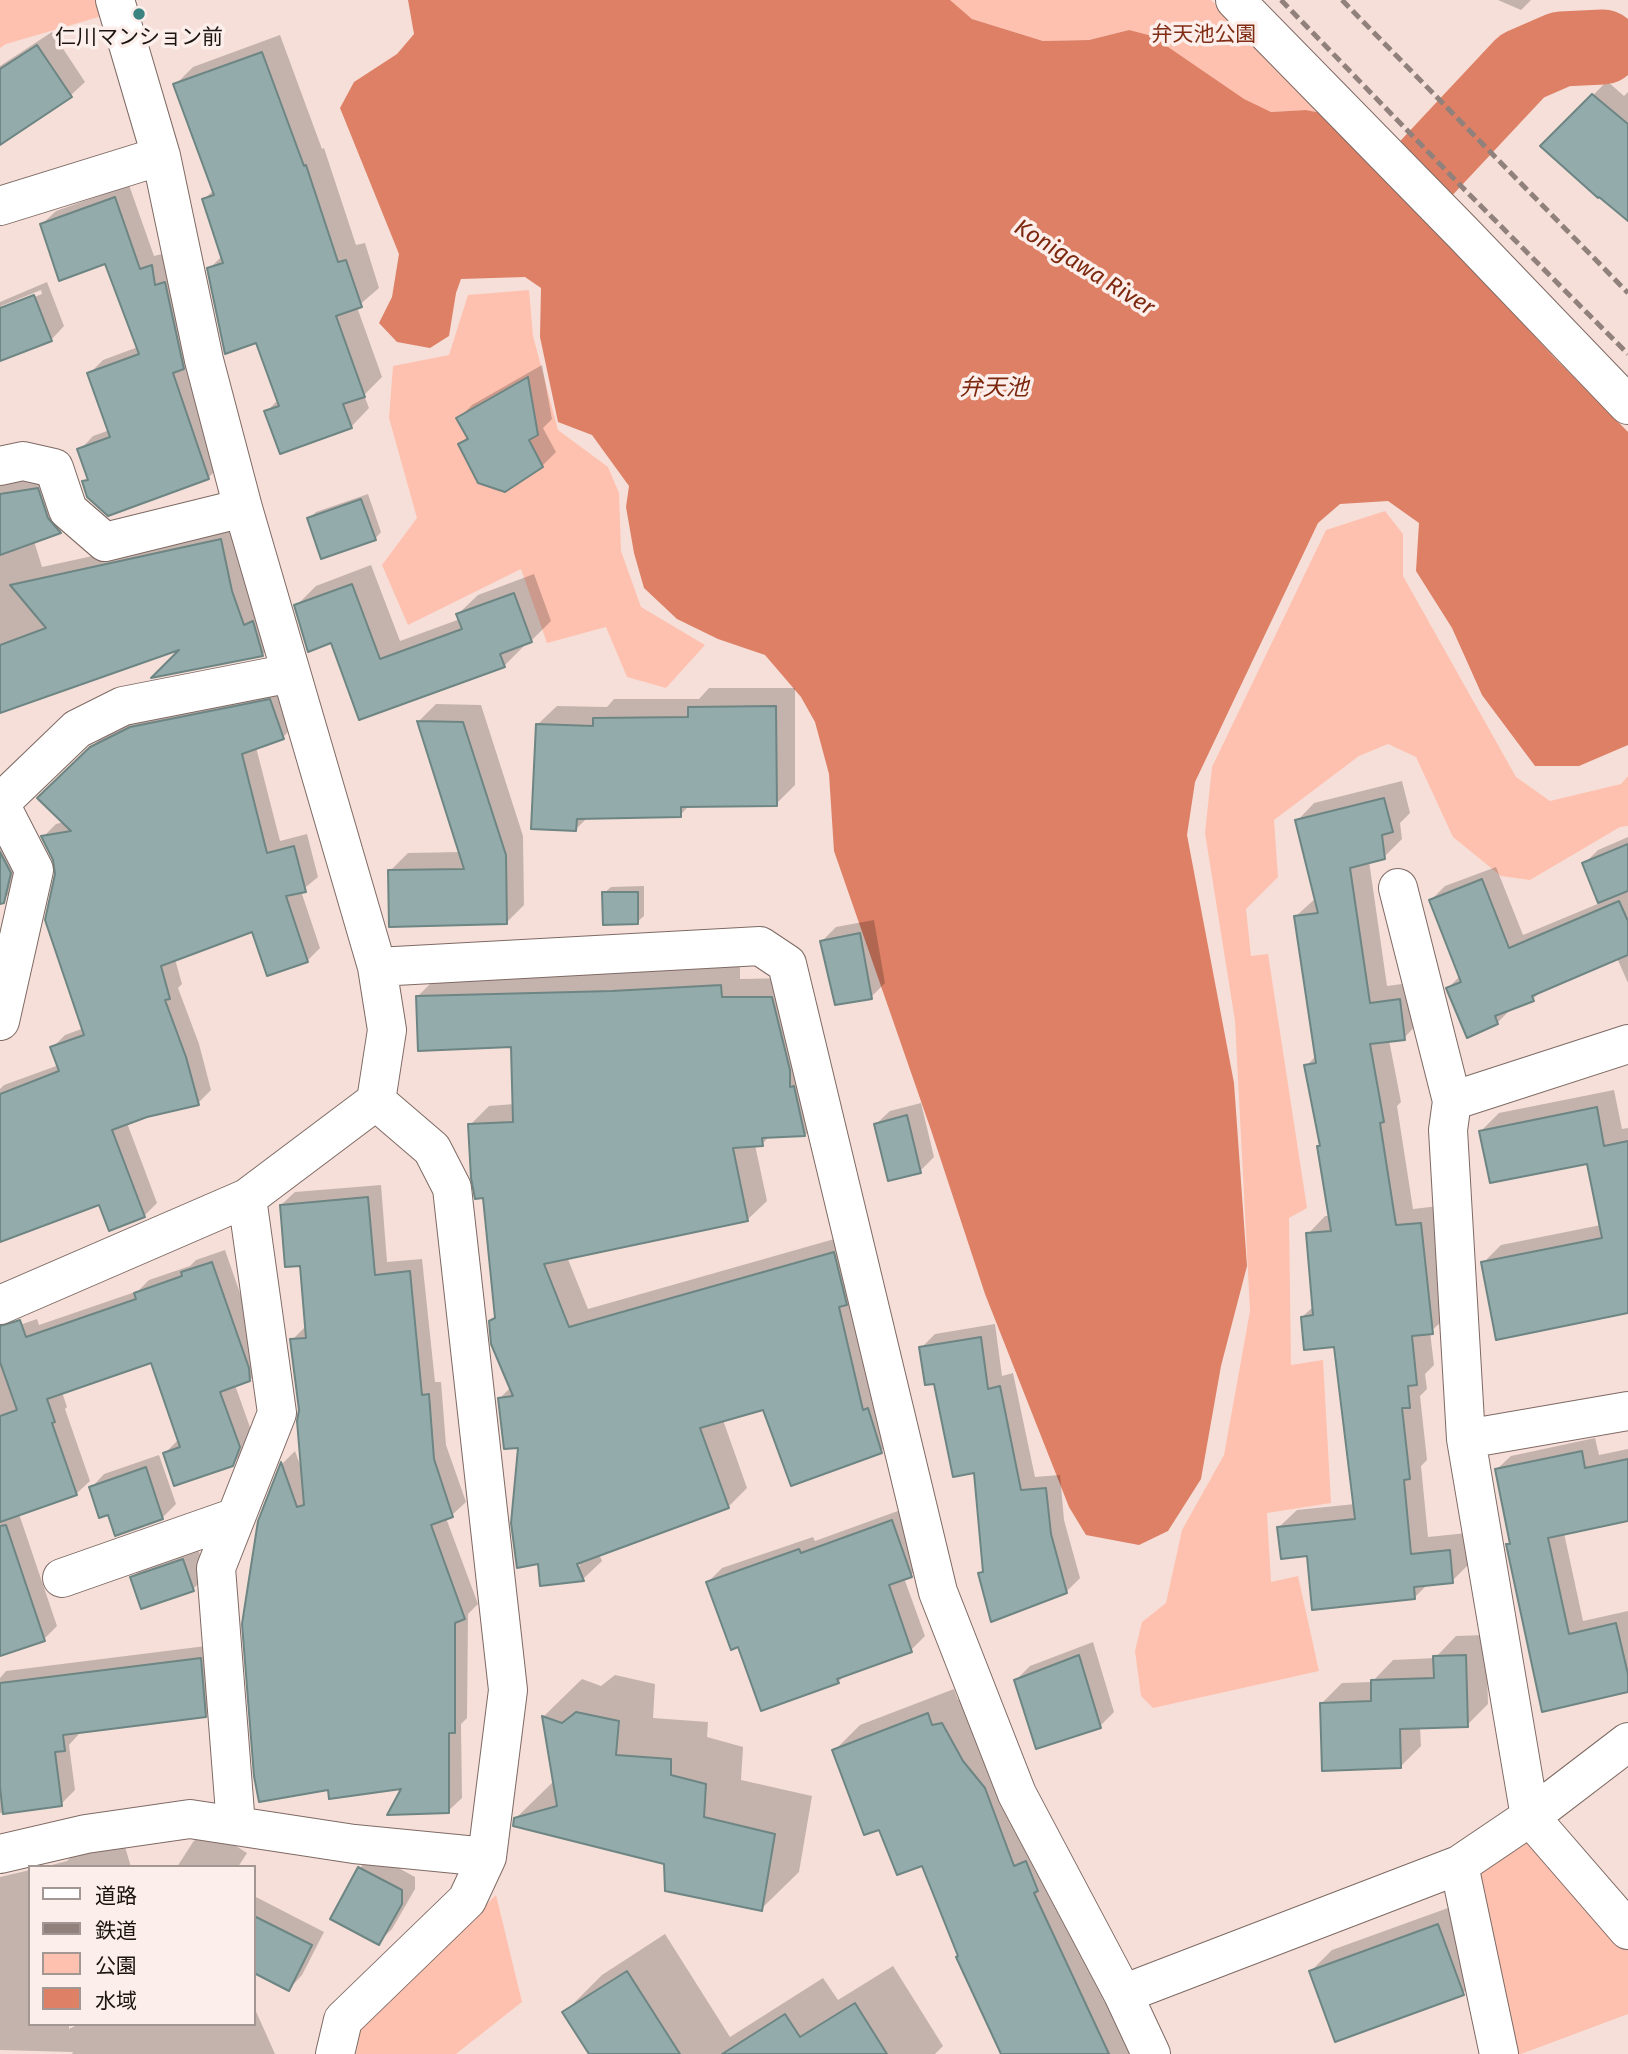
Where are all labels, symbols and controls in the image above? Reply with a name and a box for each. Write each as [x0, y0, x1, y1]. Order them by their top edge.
marker: 仁川マンション前 [131, 6, 147, 22]
park label: 弁天池公園 [1152, 22, 1256, 48]
place label: 仁川マンション前 [55, 25, 223, 51]
water label: Konigawa River [1009, 214, 1159, 322]
water label: 弁天池 [960, 375, 1028, 403]
legend [28, 1865, 256, 2026]
text: 道路 [95, 1883, 137, 1909]
text: 鉄道 [95, 1918, 137, 1944]
text: 公園 [95, 1953, 137, 1979]
text: 水域 [95, 1988, 137, 2014]

